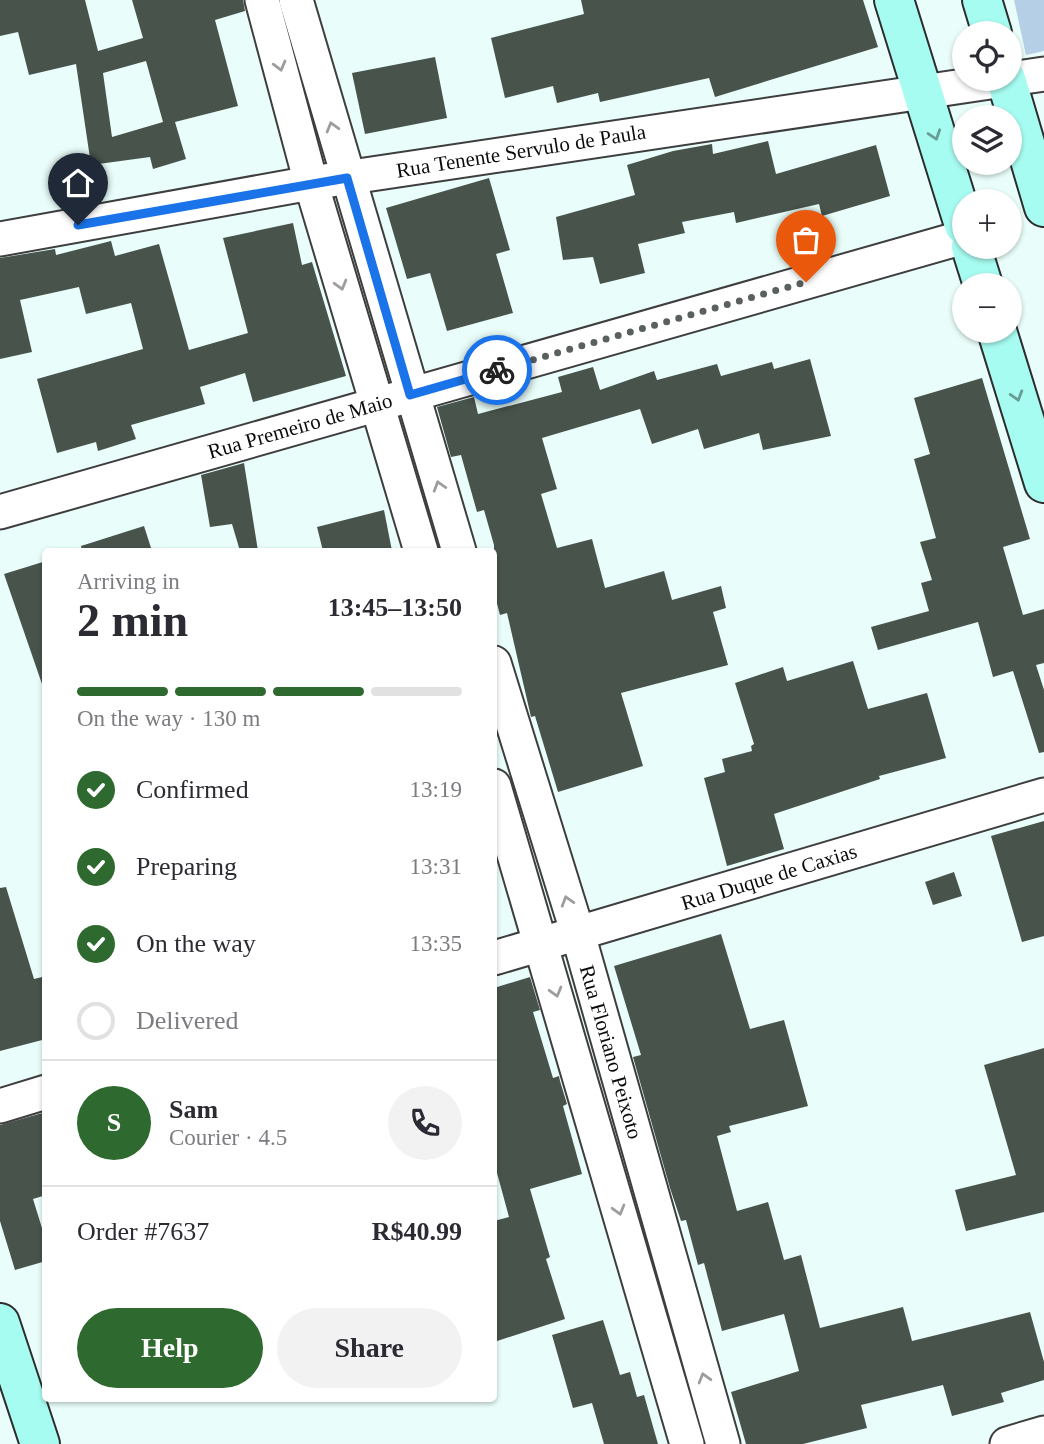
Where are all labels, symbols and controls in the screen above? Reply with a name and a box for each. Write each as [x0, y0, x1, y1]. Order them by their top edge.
map controls [952, 21, 1022, 343]
button: locate [952, 21, 1022, 91]
one-way arrow [272, 60, 286, 72]
button: layers [952, 105, 1022, 175]
street label: Rua Tenente Servulo de Paula [394, 119, 648, 183]
one-way arrow [326, 121, 340, 133]
one-way arrow [927, 129, 942, 141]
pin [48, 153, 108, 225]
icon: home [59, 164, 97, 202]
button: + [952, 189, 1022, 259]
pin [776, 210, 836, 282]
icon: bag [787, 221, 825, 259]
button: − [952, 273, 1022, 343]
one-way arrow [333, 279, 347, 291]
courier [462, 335, 532, 405]
icon: bike [478, 351, 516, 389]
street label: Rua Premeiro de Maio [205, 388, 395, 464]
one-way arrow [1009, 390, 1024, 402]
one-way arrow [432, 480, 447, 492]
text: Arriving in [77, 569, 180, 594]
text: 13:45–13:50 [328, 593, 462, 622]
text: 2 min [77, 595, 188, 646]
text: On the way · 130 m [77, 706, 260, 731]
icon: check [77, 771, 115, 809]
text: Confirmed [136, 775, 249, 804]
text: 13:19 [410, 777, 462, 802]
street label: Rua Duque de Caxias [678, 839, 860, 915]
icon: check [77, 848, 115, 886]
text: Preparing [136, 852, 237, 881]
text: 13:31 [410, 854, 462, 879]
one-way arrow [561, 895, 576, 907]
icon: check [77, 925, 115, 963]
text: On the way [136, 929, 256, 958]
text: 13:35 [410, 931, 462, 956]
street label: Rua Floriano Peixoto [575, 962, 647, 1142]
one-way arrow [548, 986, 563, 998]
text: Delivered [136, 1006, 239, 1035]
button: phone [388, 1086, 462, 1160]
text: Sam [169, 1095, 218, 1124]
text: S [107, 1108, 121, 1137]
text: Courier · 4.5 [169, 1125, 287, 1150]
one-way arrow [611, 1204, 626, 1216]
text: Order #7637 [77, 1217, 209, 1246]
text: R$40.99 [372, 1217, 462, 1246]
button: Help [77, 1308, 263, 1388]
button: Share [277, 1308, 462, 1388]
one-way arrow [698, 1373, 712, 1385]

